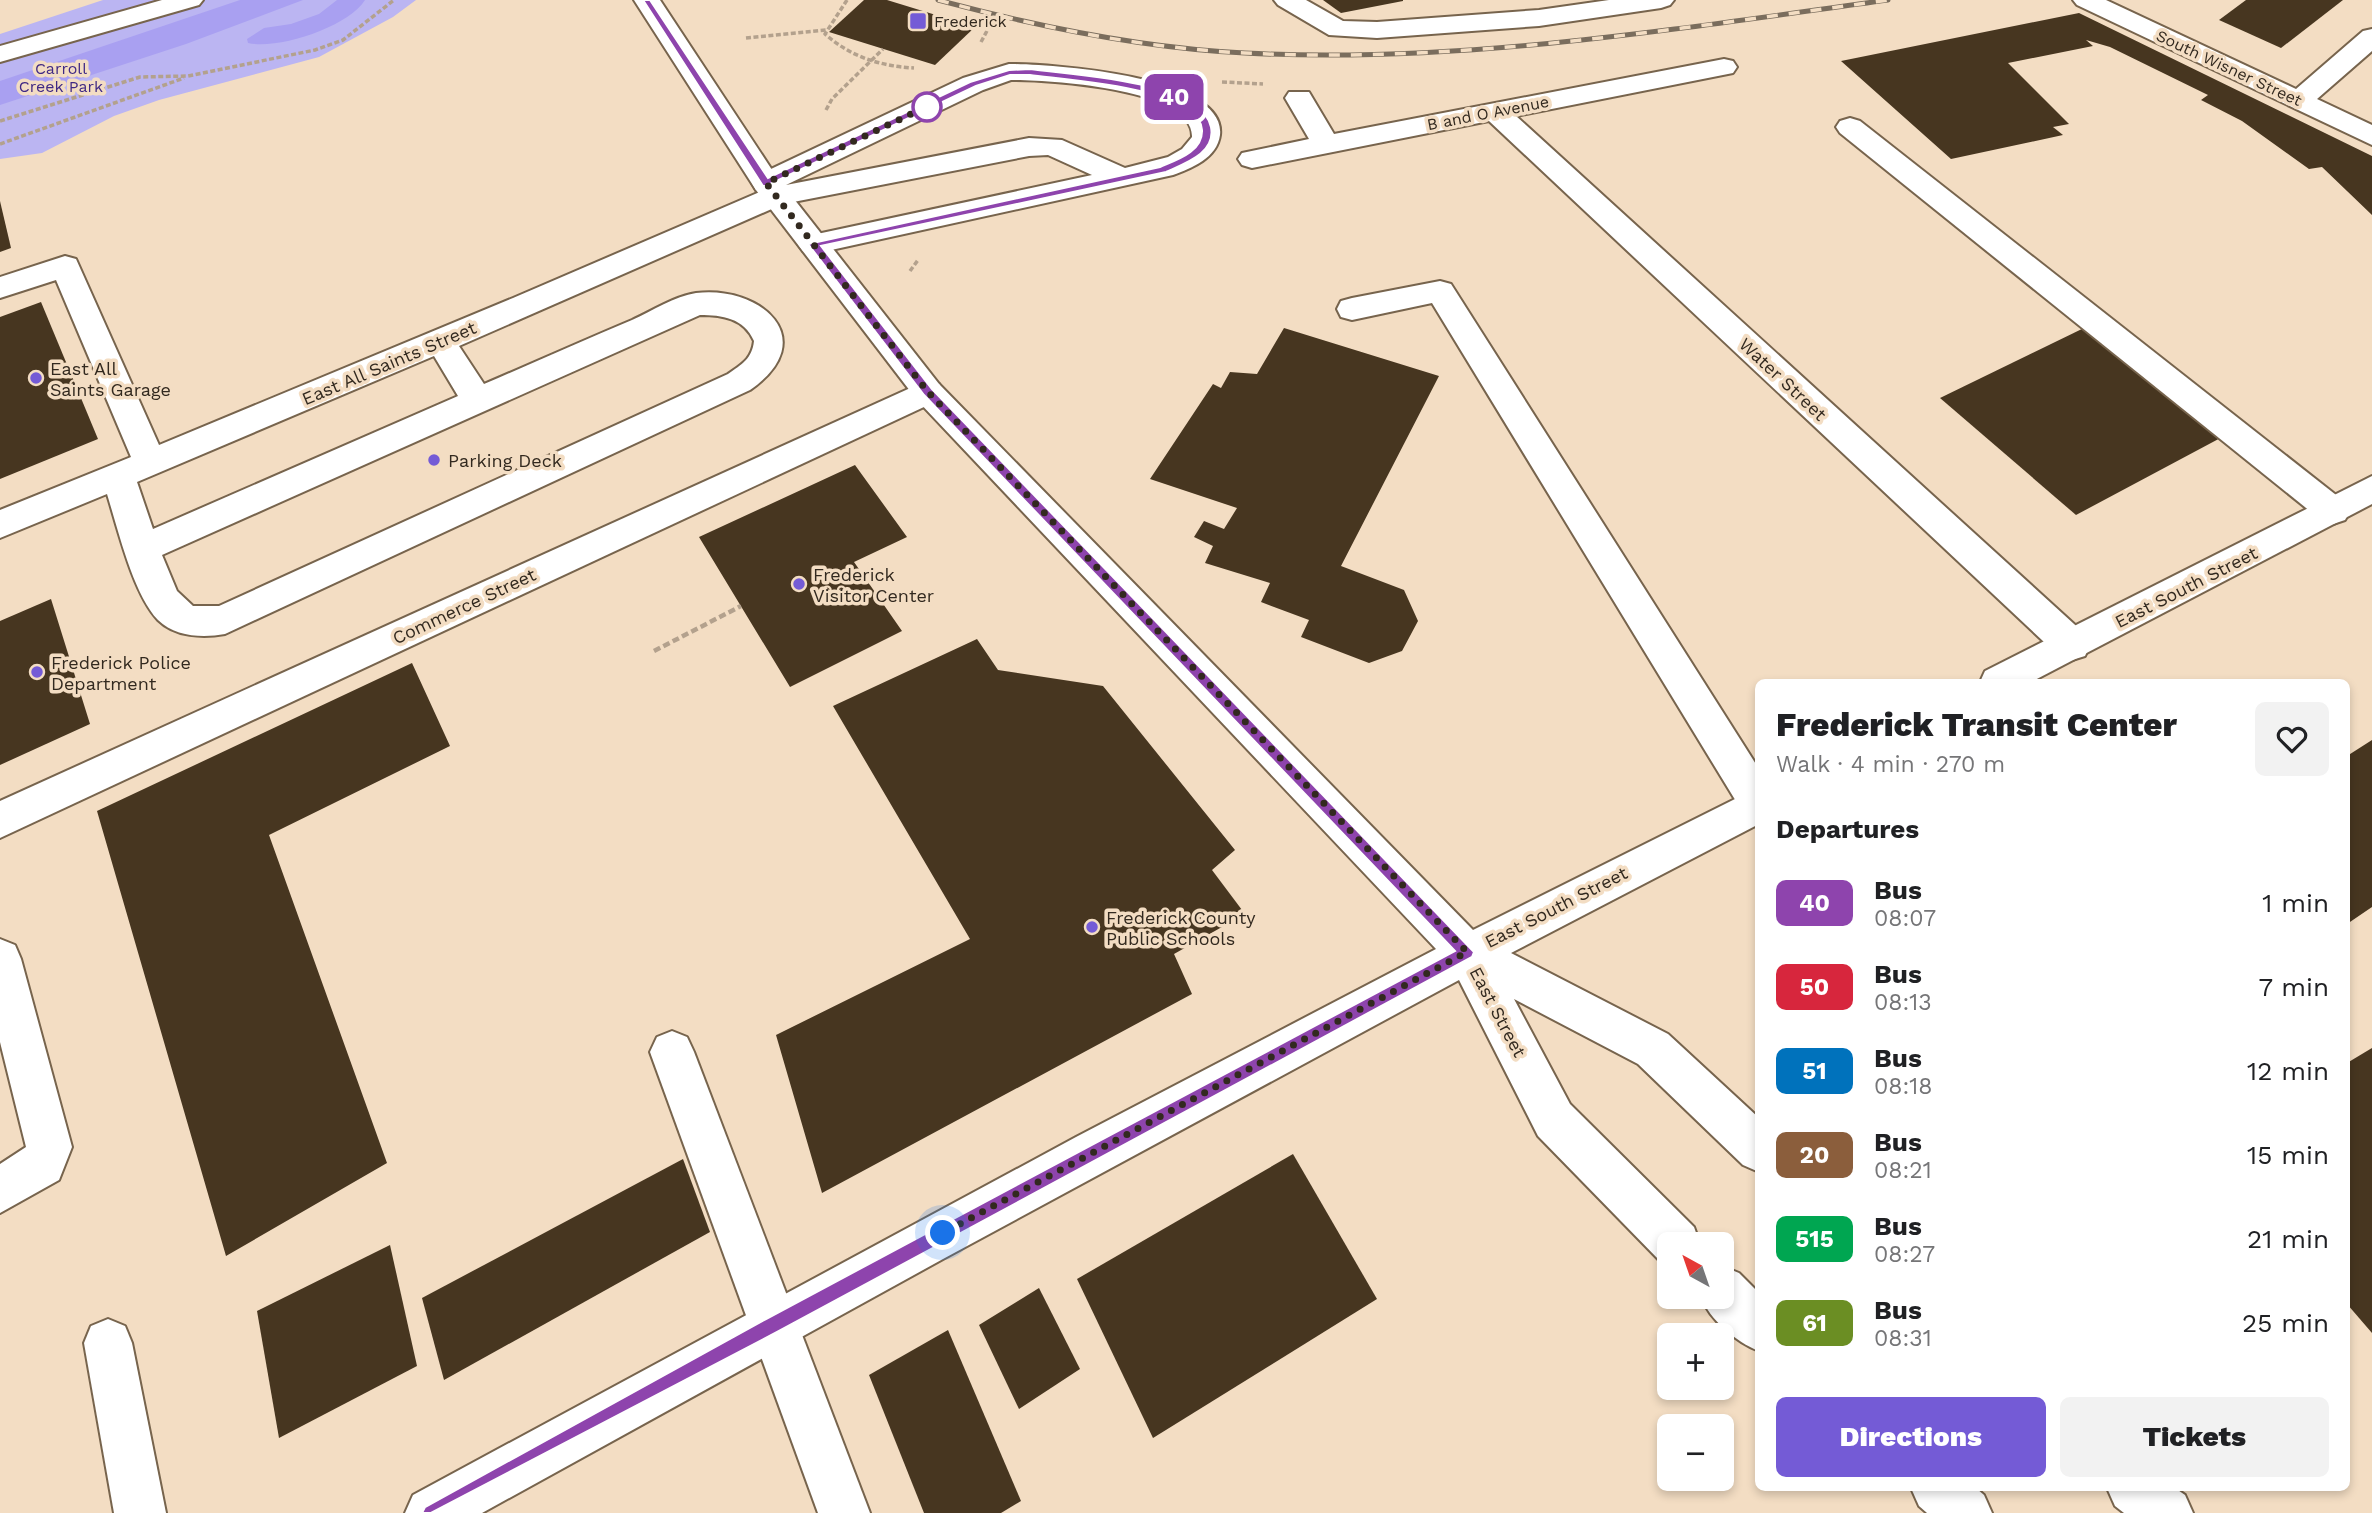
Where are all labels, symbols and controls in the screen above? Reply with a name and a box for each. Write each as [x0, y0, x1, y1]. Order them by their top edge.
marker: Frederick [908, 11, 928, 31]
place label: Frederick [934, 12, 1007, 31]
street label: South Wisner Street [2153, 26, 2305, 110]
park label: Carroll Creek Park [19, 59, 103, 96]
line badge: 40 [1142, 74, 1206, 120]
text: 40 [1159, 83, 1189, 111]
unlabelled marker [912, 92, 942, 122]
street label: B and O Avenue [1425, 92, 1551, 134]
street label: East All Saints Street [299, 317, 480, 409]
street label: Water Street [1735, 333, 1831, 425]
place label: East All Saints Garage [50, 358, 171, 400]
marker: East All Saints Garage [28, 370, 44, 386]
place label: Parking Deck [448, 450, 562, 471]
marker: Parking Deck [426, 452, 442, 468]
street label: East South Street [2111, 542, 2261, 632]
street label: Commerce Street [389, 563, 539, 648]
place label: Frederick Visitor Center [813, 564, 934, 606]
marker: Frederick Visitor Center [791, 576, 807, 592]
place label: Frederick Police Department [51, 652, 191, 694]
marker: Frederick Police Department [29, 664, 45, 680]
button: heart [2255, 702, 2329, 776]
text: Frederick Transit Center [1776, 705, 2177, 744]
text: Walk · 4 min · 270 m [1776, 751, 2005, 778]
text: Departures [1776, 814, 1919, 844]
street label: East South Street [1481, 862, 1631, 952]
text: Bus [1874, 875, 1922, 905]
text: 1 min [2262, 888, 2329, 918]
text: 40 [1799, 889, 1830, 917]
text: 08:07 [1874, 905, 1936, 932]
place label: Frederick County Public Schools [1106, 907, 1256, 949]
marker: Frederick County Public Schools [1084, 919, 1100, 935]
text: Bus [1874, 959, 1922, 989]
street label: East Street [1465, 963, 1531, 1061]
text: 7 min [2259, 972, 2329, 1002]
text: 50 [1800, 973, 1829, 1001]
text: 08:13 [1874, 989, 1932, 1016]
text: Bus [1874, 1043, 1922, 1073]
text: 12 min [2247, 1056, 2329, 1086]
text: 51 [1802, 1057, 1827, 1085]
text: 08:18 [1874, 1073, 1932, 1100]
text: Bus [1874, 1127, 1922, 1157]
text: 15 min [2247, 1140, 2329, 1170]
text: 20 [1800, 1141, 1829, 1169]
text: 08:21 [1874, 1157, 1932, 1184]
text: Bus [1874, 1211, 1922, 1241]
your location [925, 1215, 960, 1250]
text: 21 min [2247, 1224, 2329, 1254]
text: 515 [1795, 1225, 1834, 1253]
north arrow [1657, 1232, 1734, 1309]
map controls [1657, 1232, 1734, 1491]
text: 08:27 [1874, 1241, 1935, 1268]
text: Bus [1874, 1295, 1922, 1325]
text: 25 min [2242, 1308, 2329, 1338]
text: 61 [1802, 1309, 1827, 1337]
button: + [1657, 1323, 1734, 1400]
text: 08:31 [1874, 1325, 1932, 1352]
button: Directions [1776, 1397, 2046, 1477]
button: Tickets [2060, 1397, 2329, 1477]
button: − [1657, 1414, 1734, 1491]

